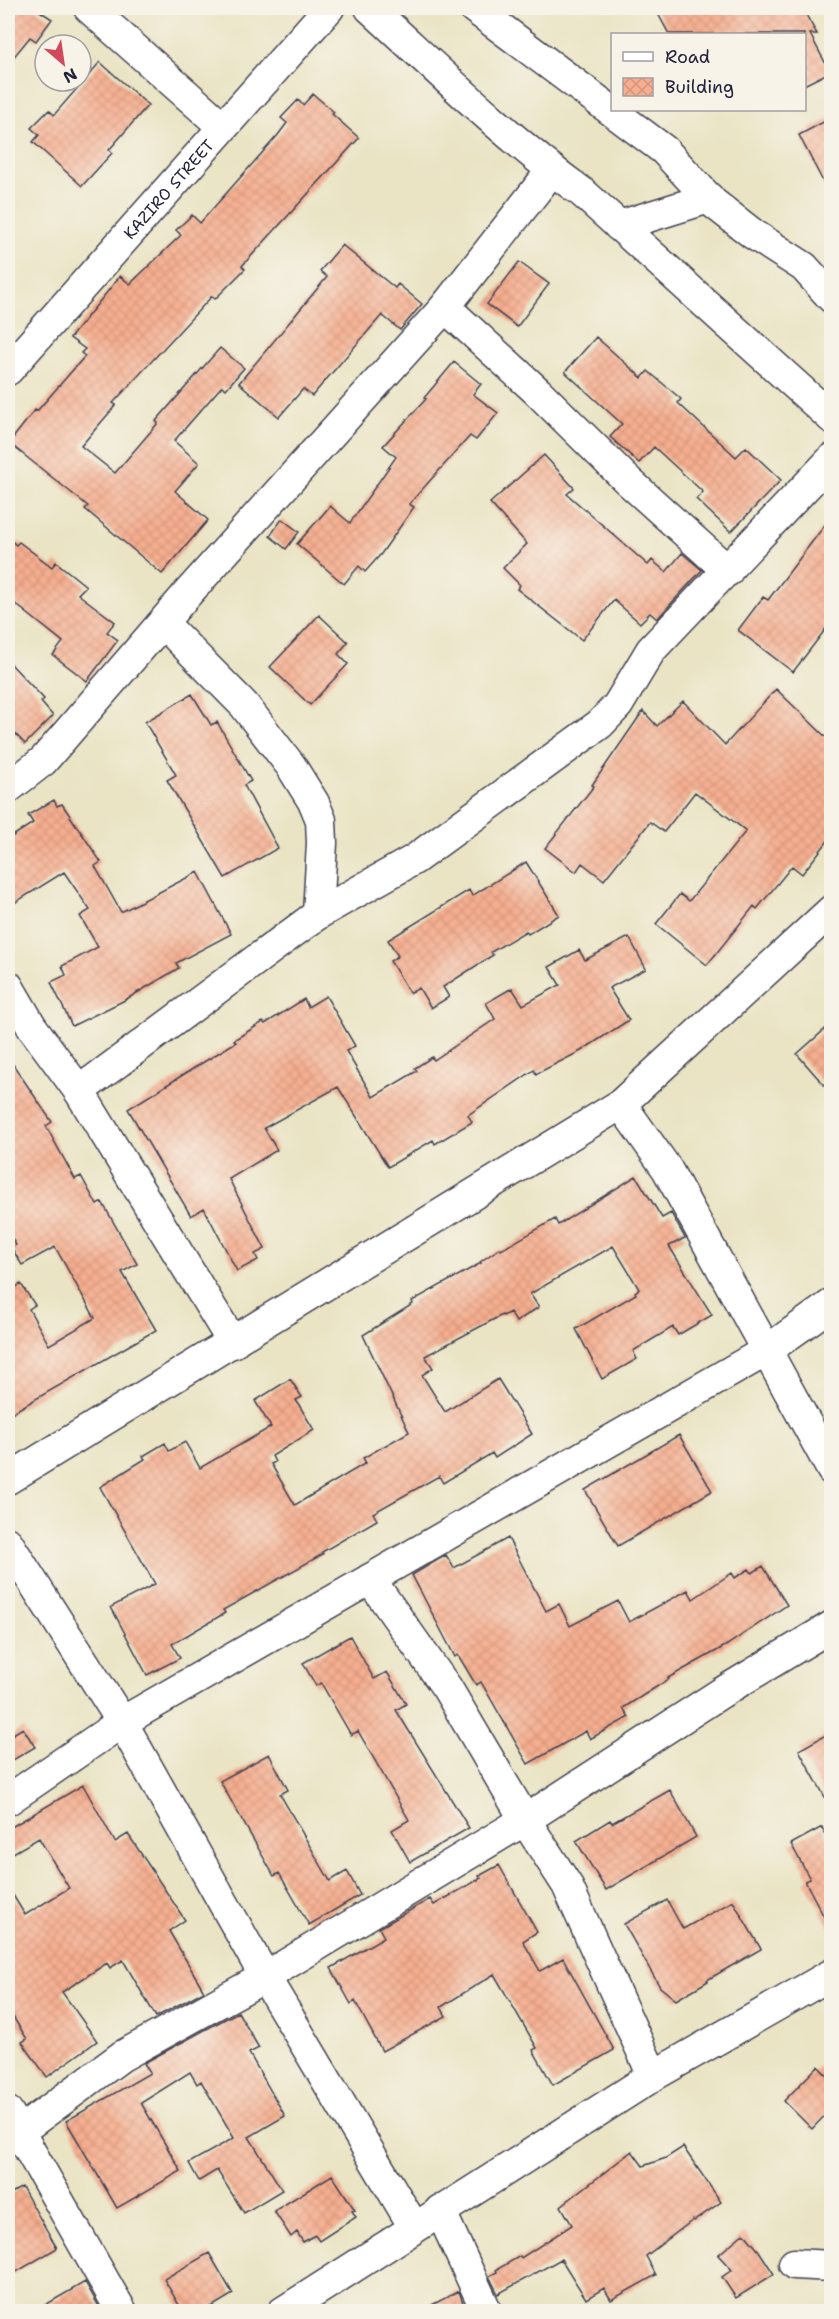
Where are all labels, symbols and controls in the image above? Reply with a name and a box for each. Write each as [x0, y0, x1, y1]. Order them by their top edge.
north arrow [33, 33, 93, 93]
legend [611, 33, 806, 111]
text: Road [665, 45, 710, 69]
text: N [59, 63, 81, 88]
text: Building [665, 75, 734, 99]
street label: KAZIRO STREET [119, 134, 219, 243]

